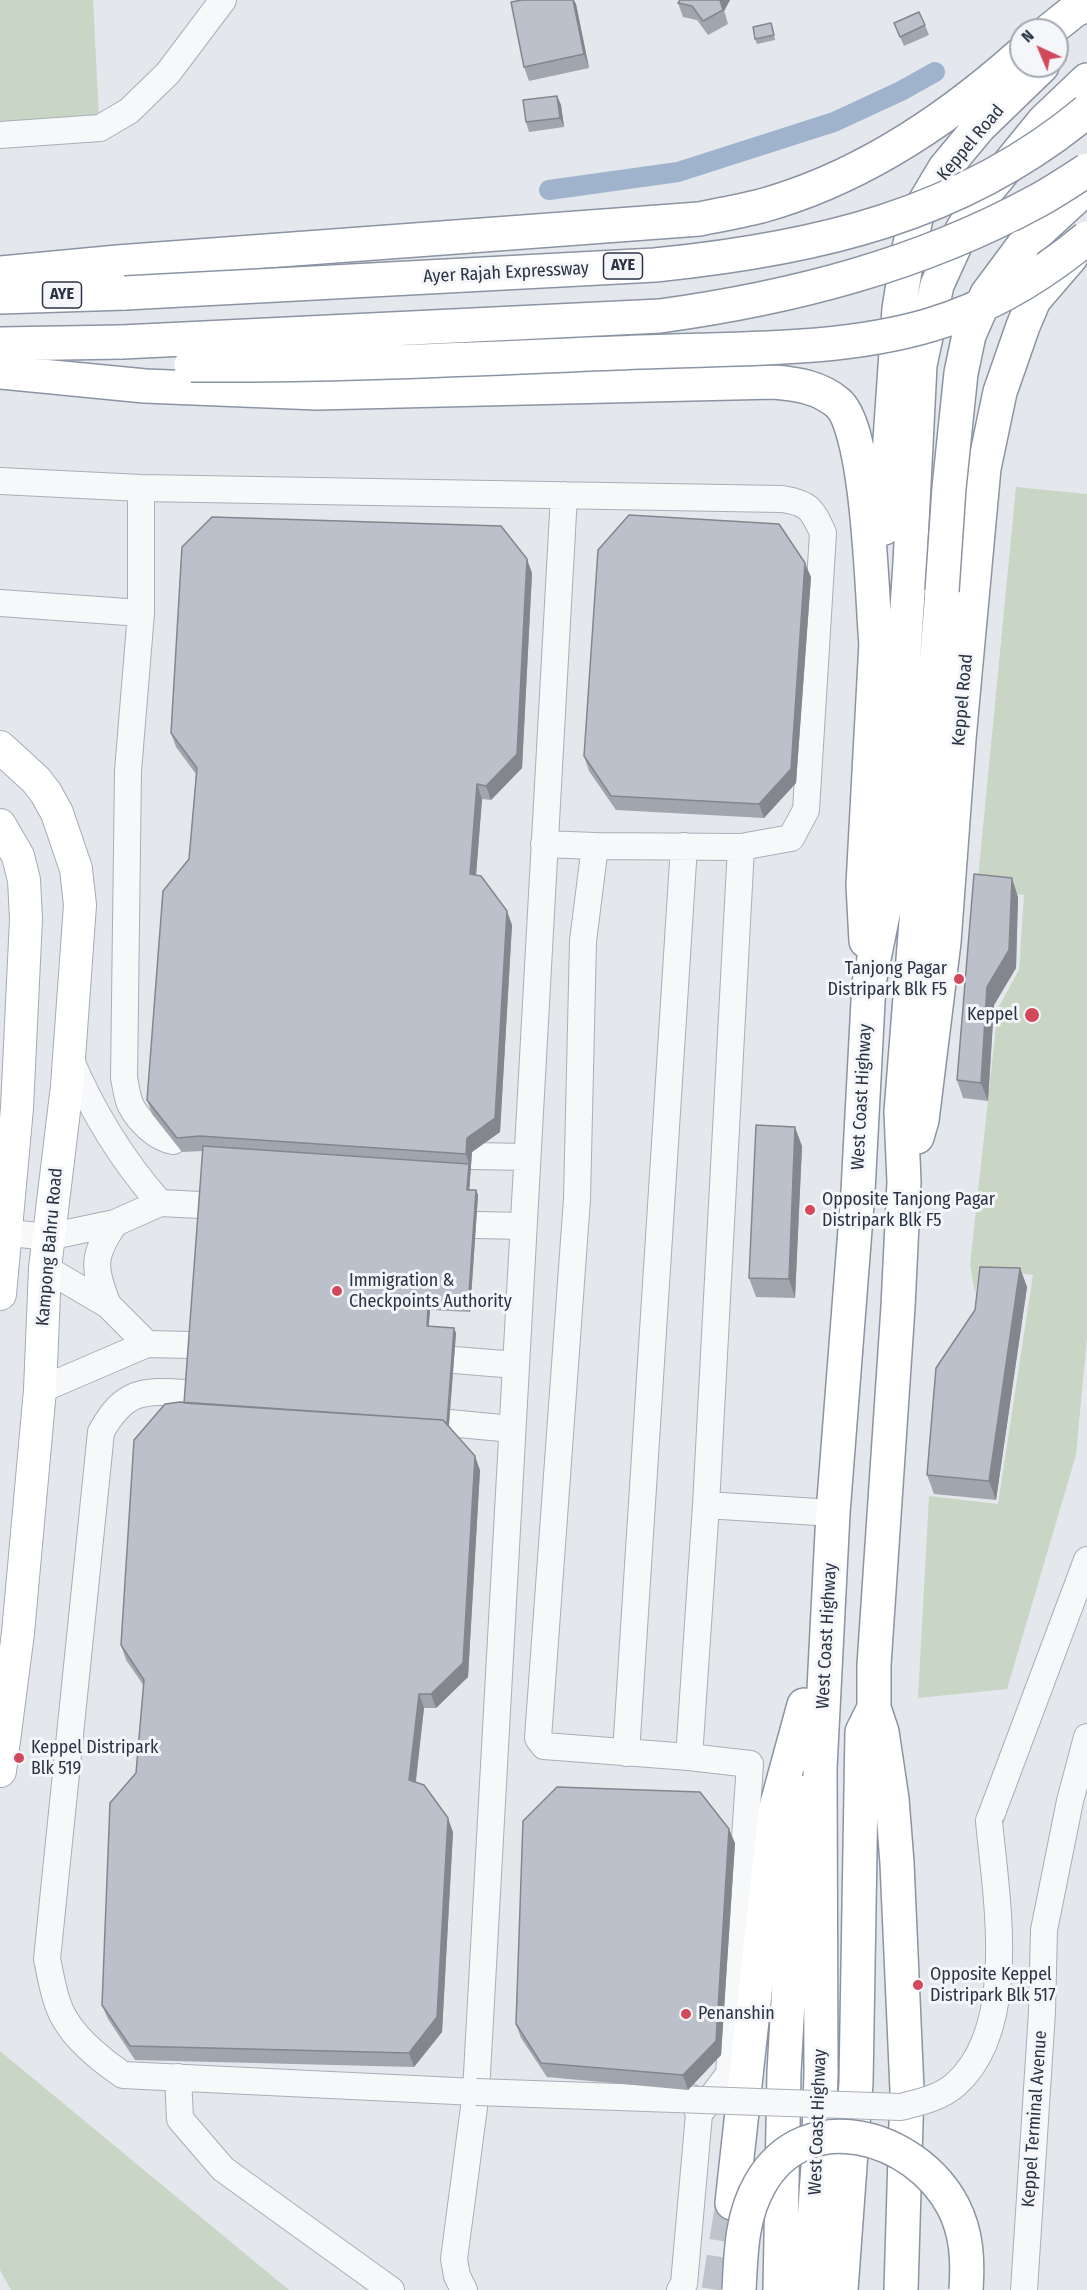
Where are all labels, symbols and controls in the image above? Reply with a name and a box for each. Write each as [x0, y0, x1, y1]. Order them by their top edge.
north arrow [1009, 18, 1069, 78]
text: N [1017, 26, 1038, 46]
street label: Keppel Road [933, 101, 1009, 185]
road number: AYE [604, 253, 642, 279]
street label: Ayer Rajah Expressway [423, 258, 589, 288]
road number: AYE [42, 282, 82, 308]
street label: Keppel Road [948, 653, 978, 747]
place label: Tanjong Pagar Distripark Blk F5 [827, 958, 947, 1000]
marker: Tanjong Pagar Distripark Blk F5 [952, 972, 966, 986]
place label: Keppel [967, 1004, 1018, 1026]
marker: Keppel [1023, 1006, 1041, 1024]
street label: West Coast Highway [847, 1023, 877, 1171]
street label: Kampong Bahru Road [32, 1167, 68, 1327]
place label: Opposite Tanjong Pagar Distripark Blk F5 [822, 1189, 995, 1232]
marker: Opposite Tanjong Pagar Distripark Blk F5 [803, 1203, 817, 1217]
place label: Immigration & Checkpoints Authority [349, 1270, 512, 1312]
marker: Immigration & Checkpoints Authority [330, 1284, 344, 1298]
street label: West Coast Highway [812, 1562, 842, 1710]
place label: Keppel Distripark Blk 519 [31, 1737, 158, 1780]
marker: Keppel Distripark Blk 519 [12, 1751, 26, 1765]
place label: Opposite Keppel Distripark Blk 517 [930, 1964, 1055, 2006]
marker: Opposite Keppel Distripark Blk 517 [911, 1978, 925, 1992]
place label: Penanshin [698, 2003, 775, 2025]
marker: Penanshin [679, 2007, 693, 2021]
street label: Keppel Terminal Avenue [1018, 2030, 1052, 2208]
street label: West Coast Highway [805, 2049, 831, 2195]

